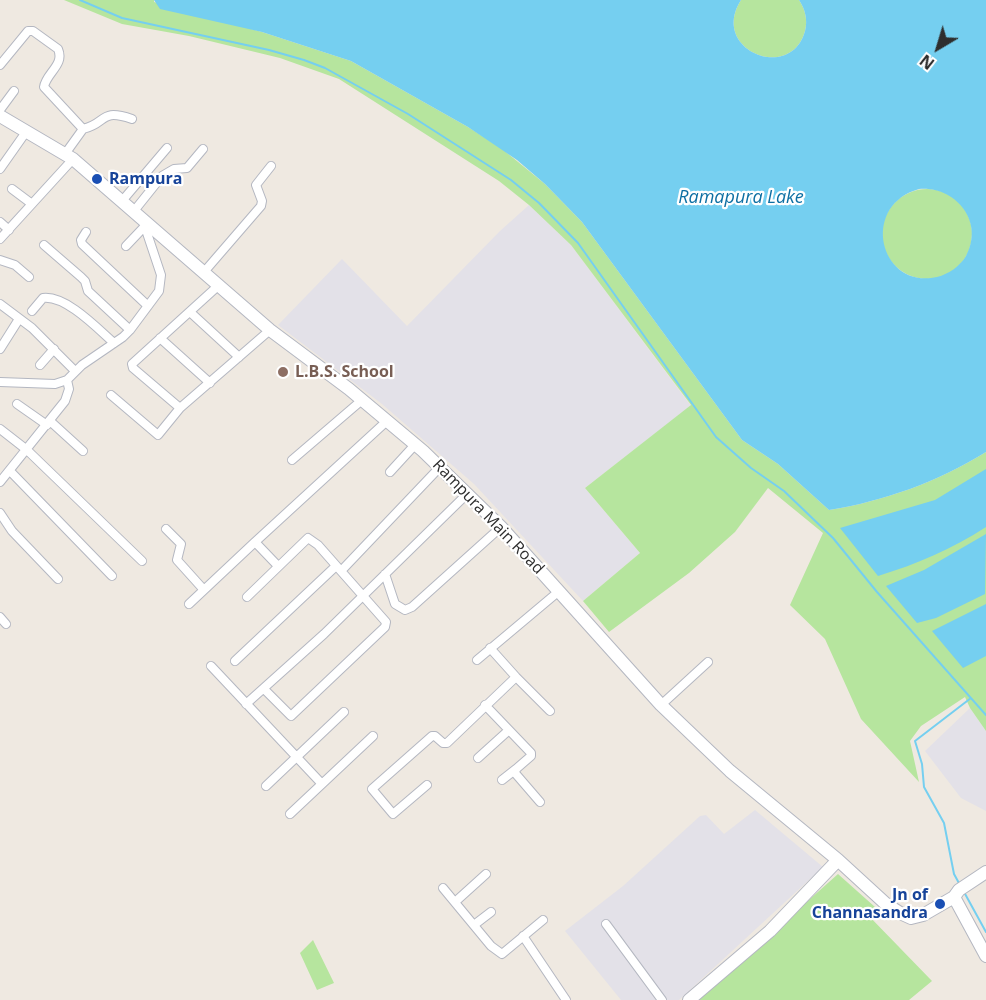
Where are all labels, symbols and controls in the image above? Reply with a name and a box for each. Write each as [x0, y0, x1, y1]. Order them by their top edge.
north arrow [908, 18, 968, 78]
text: N [915, 50, 939, 75]
place label: Rampura [109, 169, 183, 189]
marker: Rampura [90, 172, 104, 186]
water label: Ramapura Lake [678, 187, 804, 209]
place label: L.B.S. School [295, 362, 394, 382]
marker: L.B.S. School [276, 365, 290, 379]
street label: Rampura Main Road [428, 456, 548, 578]
place label: Jn of Channasandra [812, 885, 928, 923]
marker: Jn of Channasandra [933, 897, 947, 911]

